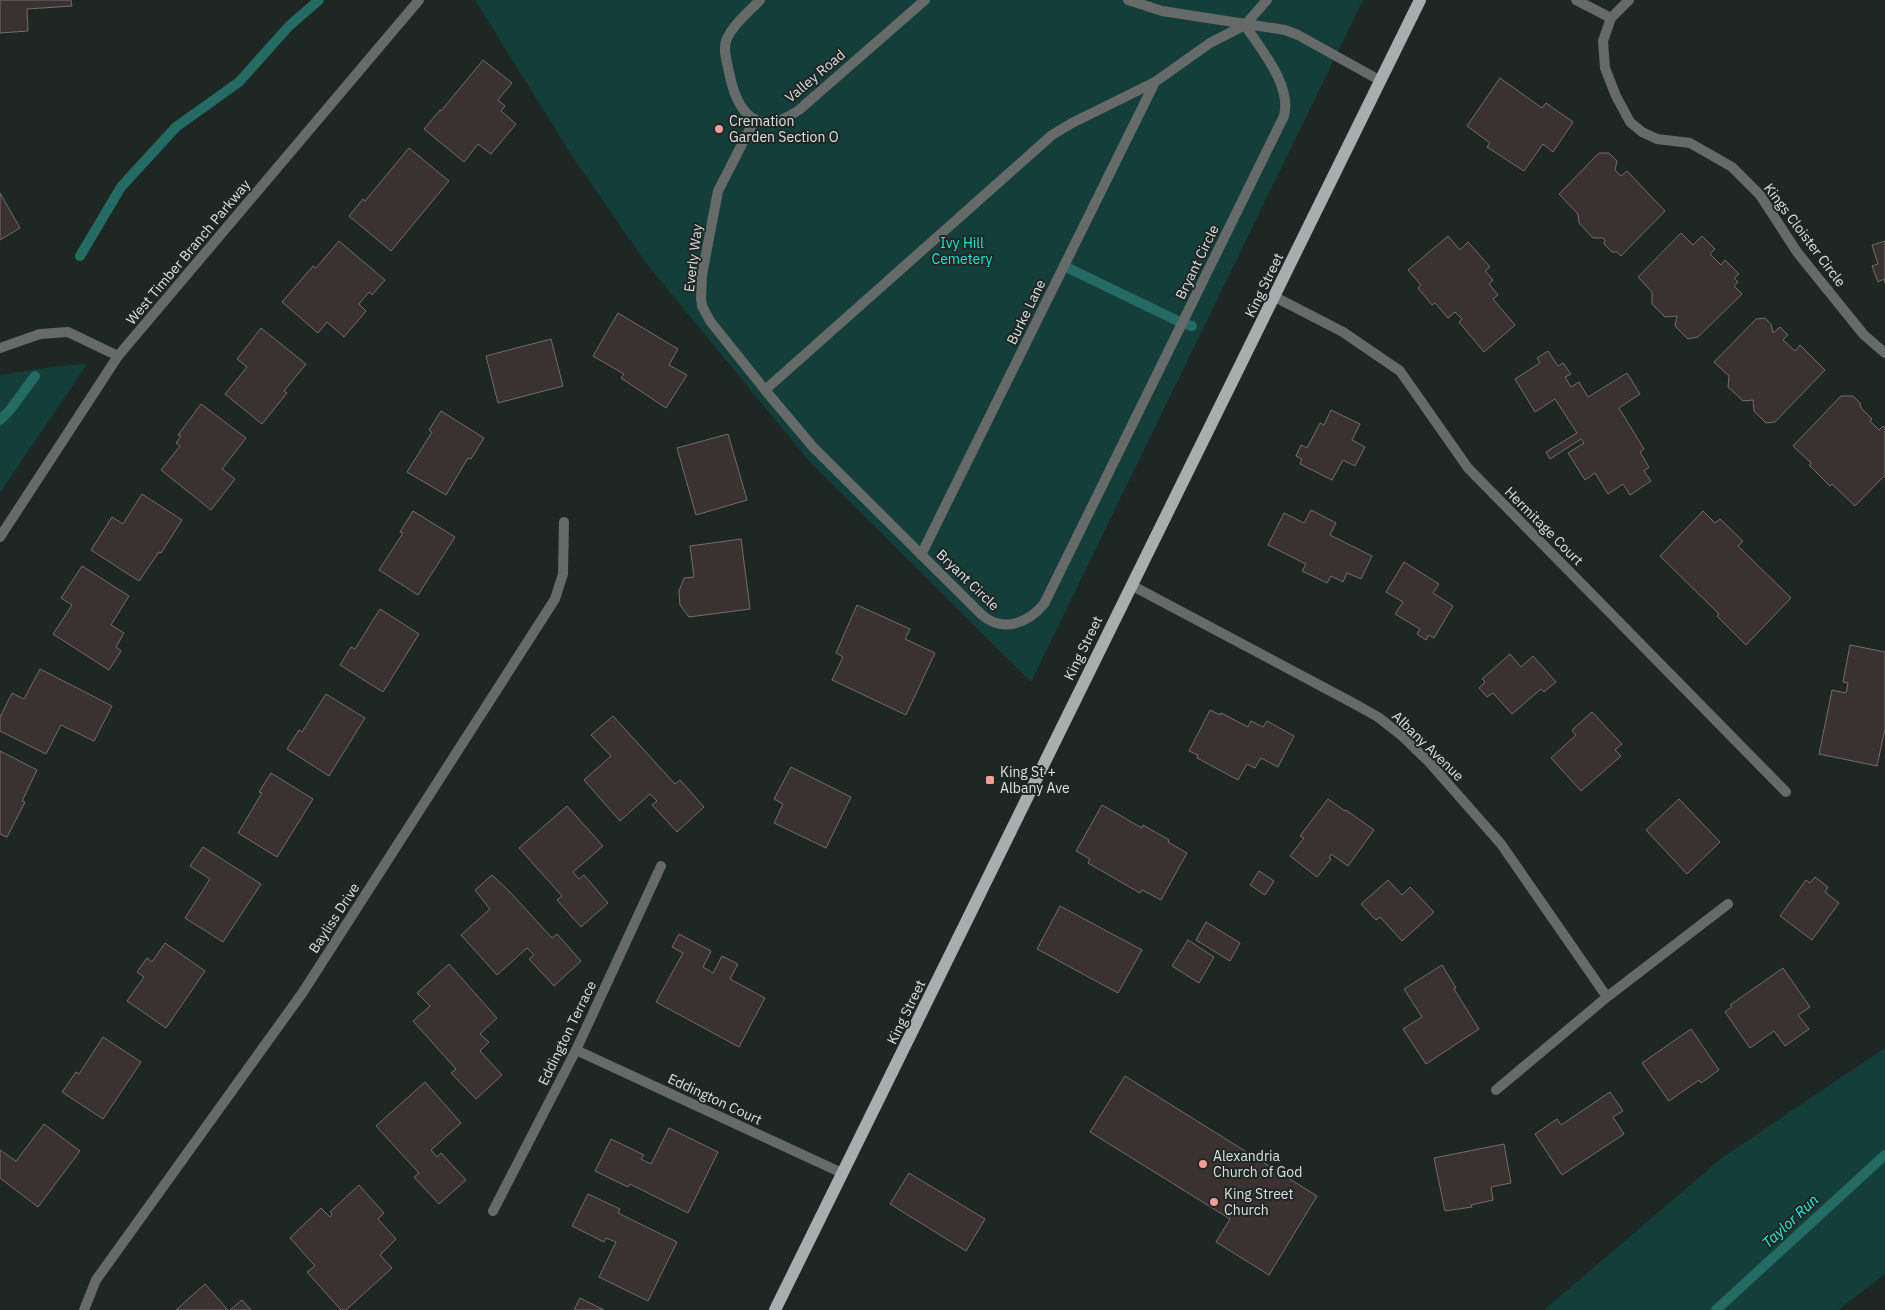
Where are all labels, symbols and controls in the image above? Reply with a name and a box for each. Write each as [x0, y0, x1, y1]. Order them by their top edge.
street label: Valley Road [781, 46, 849, 106]
place label: Cremation Garden Section O [729, 112, 839, 146]
marker: Cremation Garden Section O [713, 123, 725, 135]
street label: West Timber Branch Parkway [122, 176, 254, 328]
street label: Kings Cloister Circle [1760, 180, 1850, 291]
street label: Bryant Circle [1171, 222, 1223, 302]
street label: Everly Way [680, 223, 706, 293]
park label: Ivy Hill Cemetery [931, 234, 993, 268]
street label: King Street [1241, 250, 1287, 320]
street label: Burke Lane [1002, 276, 1050, 348]
street label: Hermitage Court [1501, 483, 1587, 569]
street label: Bryant Circle [933, 546, 1003, 615]
street label: King Street [1060, 613, 1106, 683]
street label: Albany Avenue [1388, 707, 1468, 785]
place label: King St + Albany Ave [1000, 763, 1070, 797]
marker: King St + Albany Ave [984, 774, 996, 786]
street label: Bayliss Drive [305, 879, 364, 957]
street label: Eddington Terrace [534, 977, 600, 1088]
street label: King Street [883, 977, 929, 1047]
street label: Eddington Court [665, 1069, 765, 1129]
place label: Alexandria Church of God [1213, 1147, 1302, 1181]
marker: Alexandria Church of God [1197, 1158, 1209, 1170]
place label: King Street Church [1224, 1185, 1294, 1219]
water label: Taylor Run [1758, 1190, 1822, 1252]
marker: King Street Church [1208, 1196, 1220, 1208]

